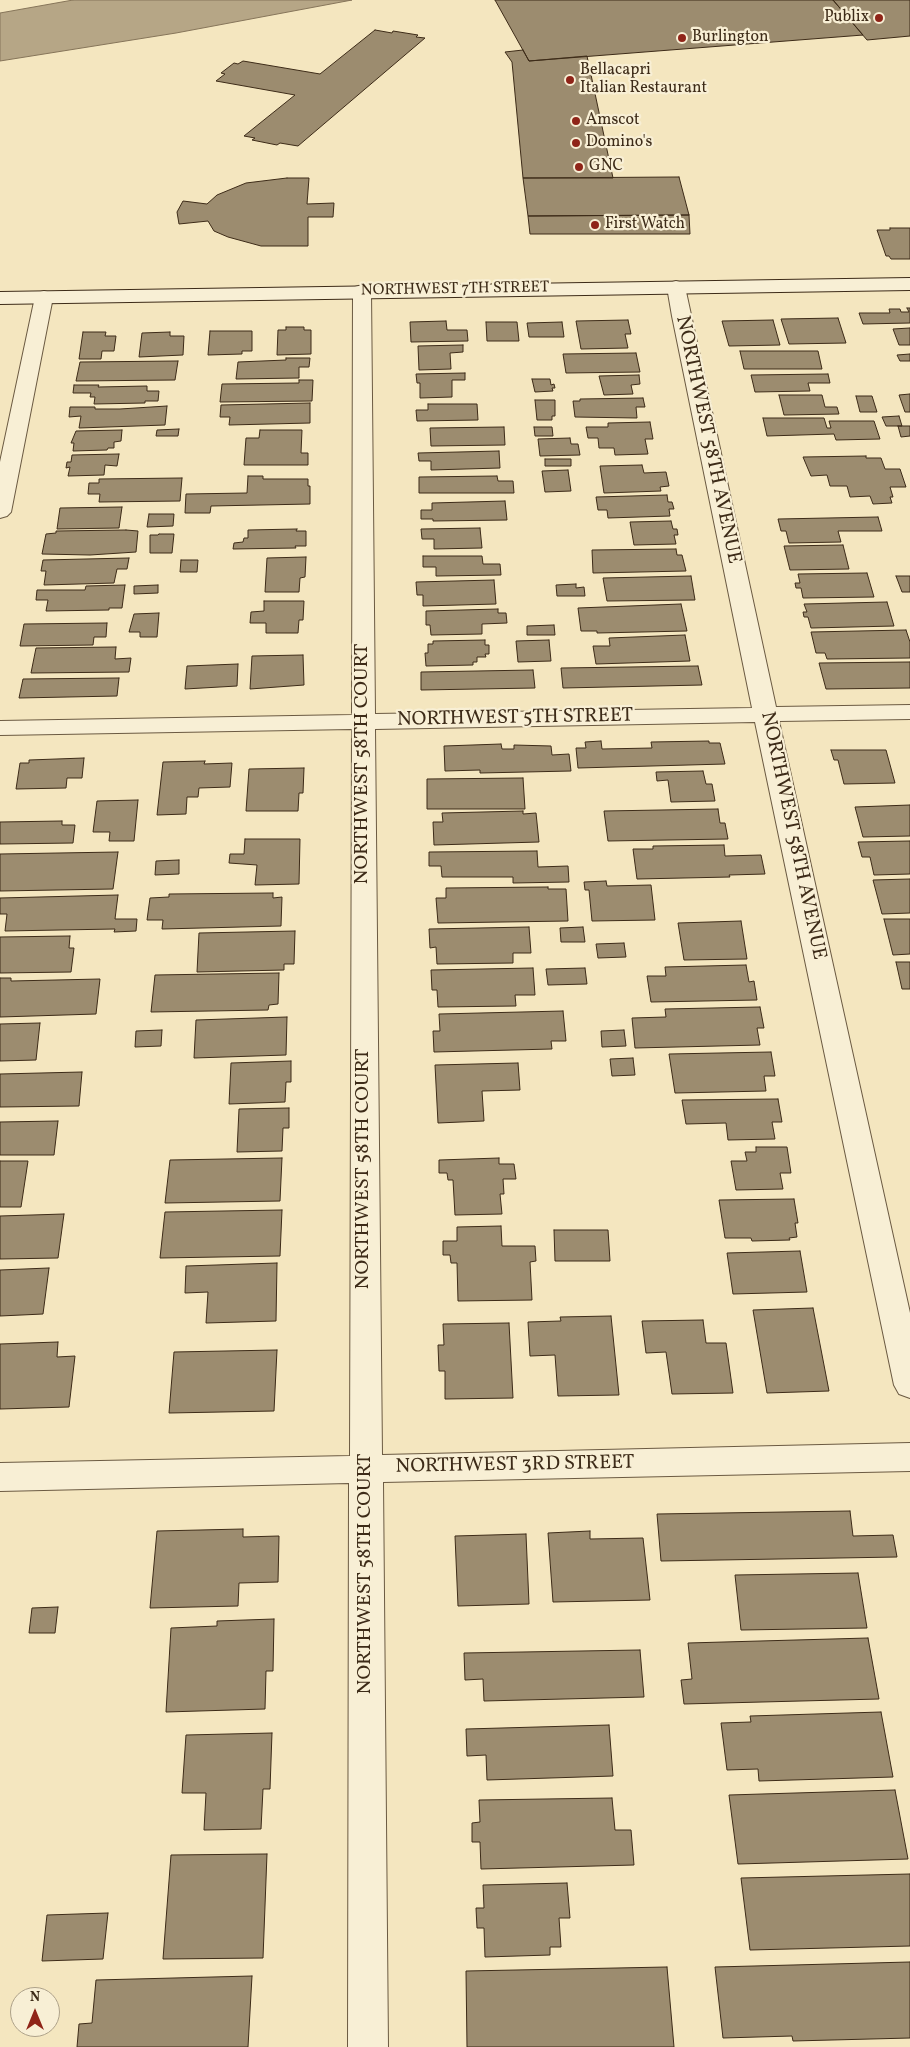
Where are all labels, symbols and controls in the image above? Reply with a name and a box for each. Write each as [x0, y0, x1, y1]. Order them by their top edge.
place label: Publix [824, 8, 869, 28]
marker: Publix [873, 12, 885, 24]
place label: Burlington [692, 28, 769, 48]
marker: Burlington [676, 32, 688, 44]
place label: Bellacapri Italian Restaurant [580, 61, 707, 99]
marker: Bellacapri Italian Restaurant [564, 74, 576, 86]
place label: Amscot [586, 111, 640, 131]
marker: Amscot [570, 115, 582, 127]
place label: Domino's [586, 133, 652, 153]
marker: Domino's [570, 137, 582, 149]
place label: GNC [589, 157, 623, 177]
marker: GNC [573, 161, 585, 173]
place label: First Watch [605, 215, 685, 235]
marker: First Watch [589, 219, 601, 231]
street label: NORTHWEST 7TH STREET [361, 279, 549, 301]
street label: NORTHWEST 58TH AVENUE [669, 314, 745, 566]
street label: NORTHWEST 58TH COURT [351, 644, 375, 884]
street label: NORTHWEST 5TH STREET [397, 705, 633, 733]
street label: NORTHWEST 58TH AVENUE [754, 710, 830, 962]
street label: NORTHWEST 58TH COURT [352, 1049, 376, 1289]
street label: NORTHWEST 3RD STREET [395, 1452, 635, 1480]
street label: NORTHWEST 58TH COURT [354, 1454, 378, 1694]
north arrow [10, 1987, 60, 2037]
text: N [30, 1988, 40, 2007]

